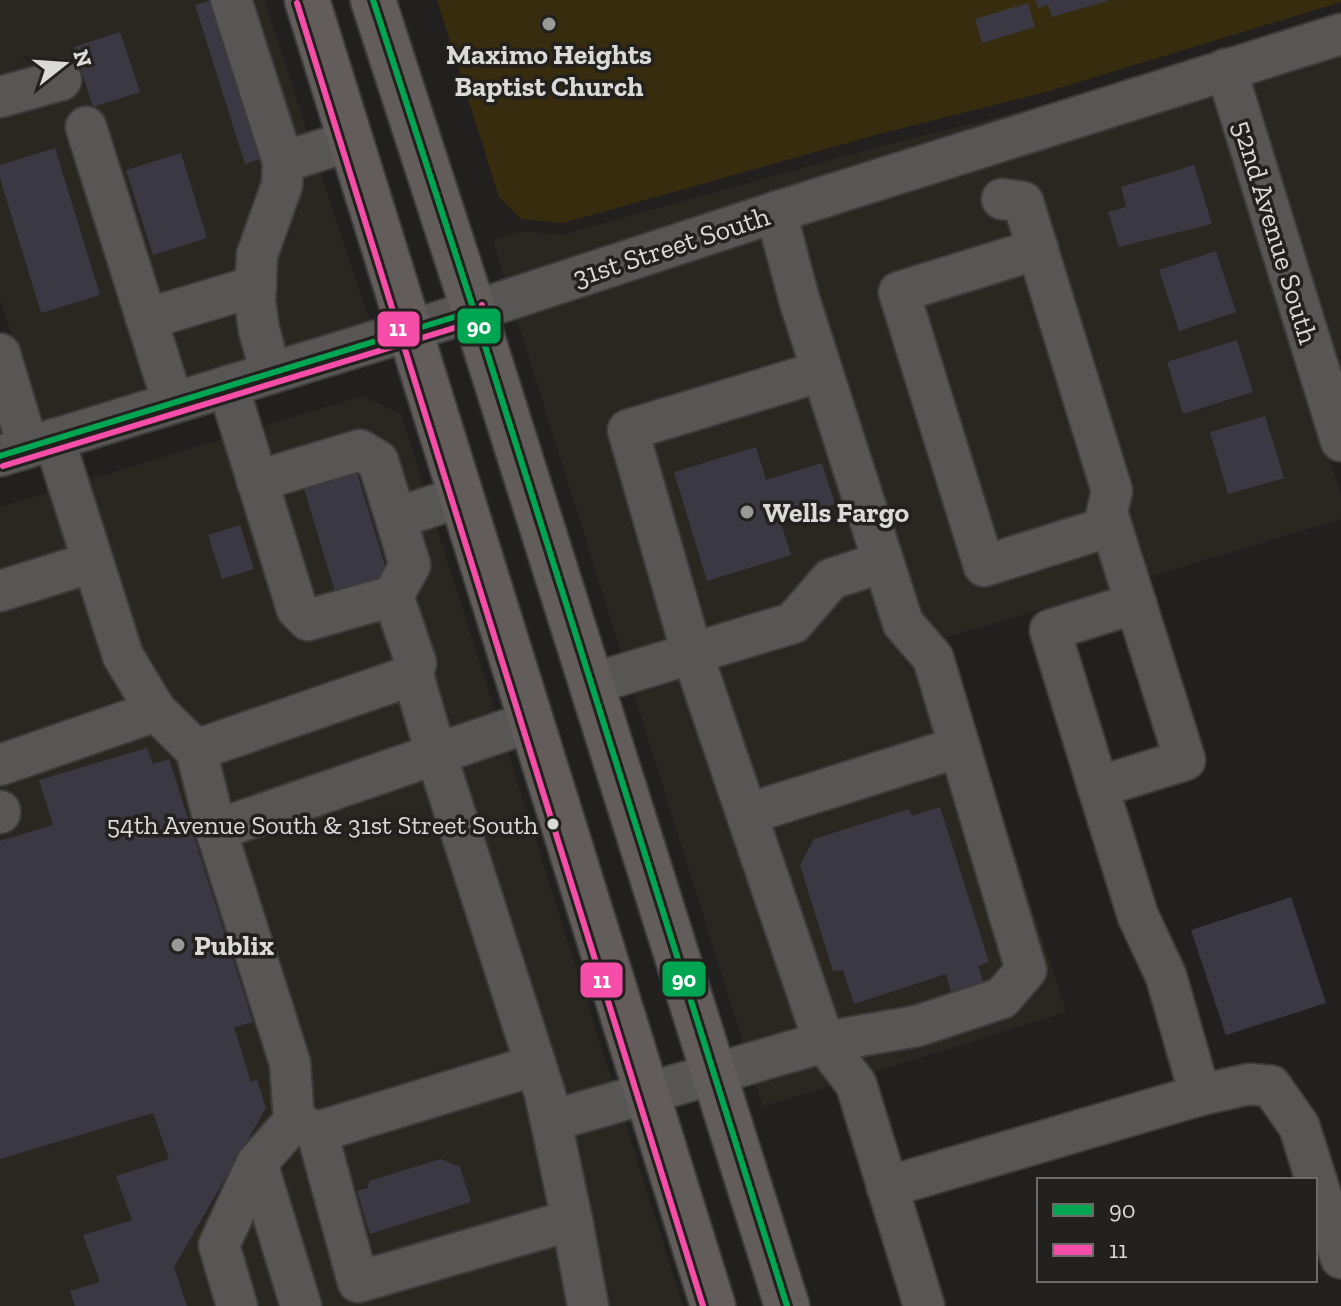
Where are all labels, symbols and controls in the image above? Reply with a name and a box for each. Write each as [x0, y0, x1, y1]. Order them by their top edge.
marker: Maximo Heights Baptist Church [540, 15, 558, 33]
north arrow [24, 24, 104, 104]
place label: Maximo Heights Baptist Church [446, 38, 652, 103]
text: N [67, 46, 98, 71]
street label: 52nd Avenue South [1226, 116, 1325, 348]
street label: 31st Street South [569, 199, 774, 294]
line badge: 90 [456, 307, 502, 345]
line badge: 11 [376, 310, 421, 348]
text: 90 [467, 313, 491, 340]
text: 11 [389, 315, 407, 342]
place label: Wells Fargo [763, 496, 910, 529]
marker: Wells Fargo [738, 503, 756, 521]
place label: 54th Avenue South & 31st Street South [107, 809, 538, 841]
marker: 54th Avenue South & 31st Street South [545, 816, 561, 832]
place label: Publix [194, 929, 274, 962]
marker: Publix [169, 936, 187, 954]
line badge: 90 [661, 960, 707, 998]
line badge: 11 [579, 961, 624, 999]
text: 90 [672, 966, 696, 993]
text: 11 [593, 967, 611, 994]
legend [1037, 1178, 1317, 1282]
text: 90 [1109, 1195, 1136, 1224]
text: 11 [1109, 1235, 1127, 1264]

